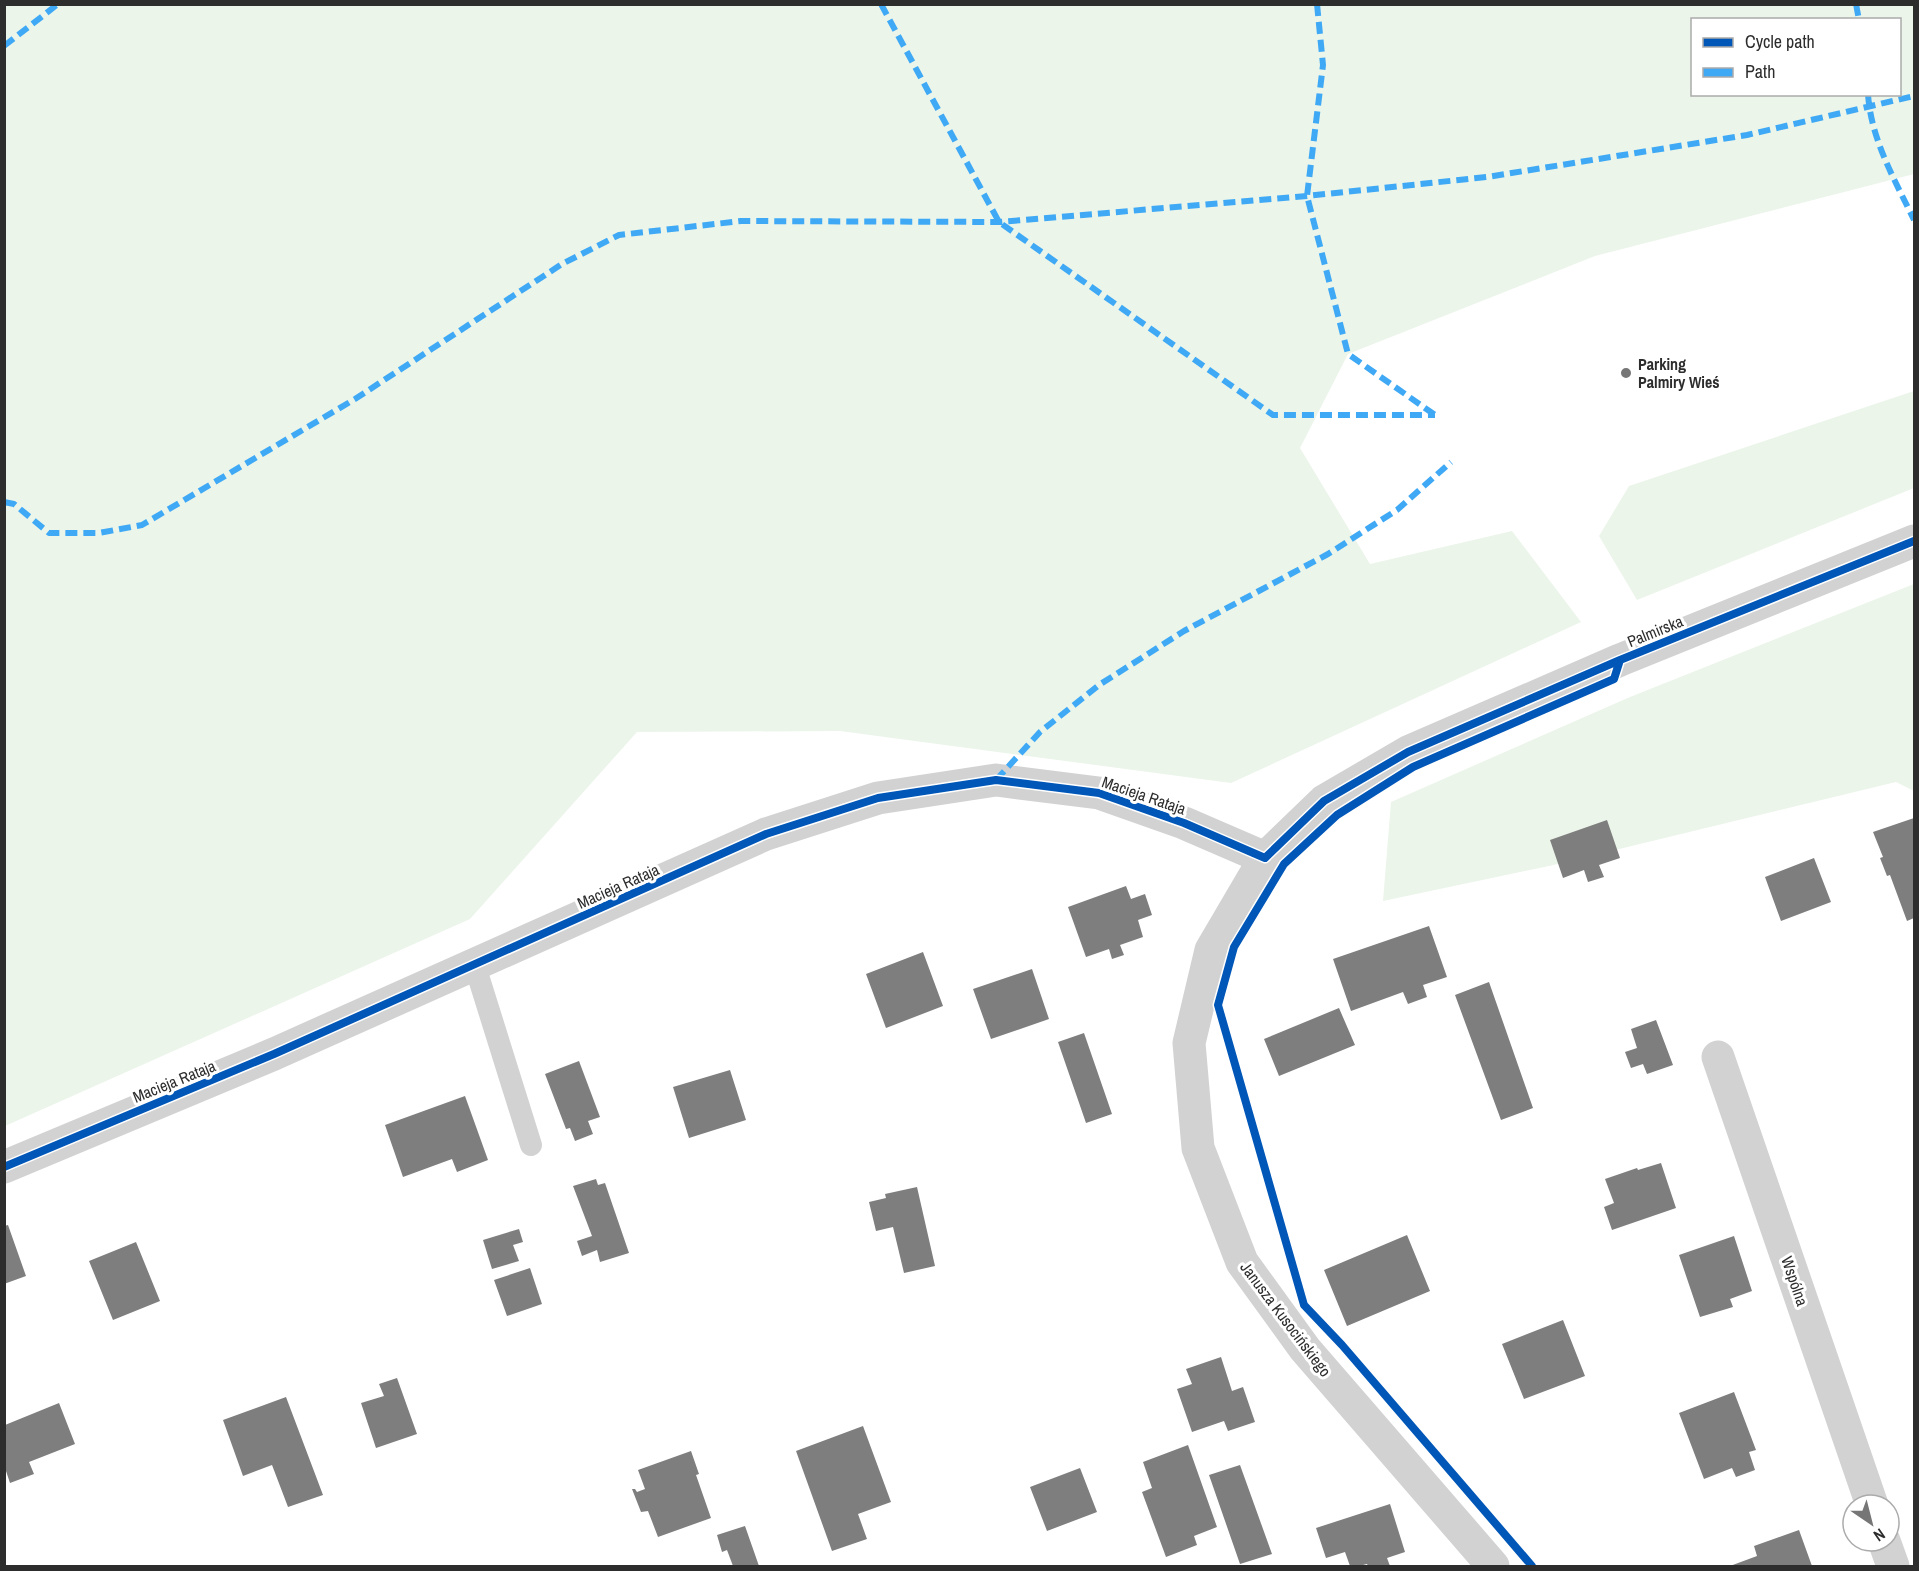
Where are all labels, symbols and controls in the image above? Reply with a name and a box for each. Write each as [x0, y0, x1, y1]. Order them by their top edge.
legend [1691, 18, 1901, 96]
text: Cycle path [1745, 29, 1815, 54]
text: Path [1745, 59, 1775, 84]
place label: Parking Palmiry Wieś [1638, 353, 1720, 393]
marker: Parking Palmiry Wieś [1619, 366, 1633, 380]
street label: Palmirska [1624, 610, 1687, 652]
street label: Macieja Rataja [1099, 770, 1190, 820]
street label: Macieja Rataja [574, 858, 663, 914]
street label: Macieja Rataja [129, 1054, 219, 1108]
street label: Wspólna [1776, 1253, 1814, 1309]
street label: Janusza Kusocińskiego [1236, 1257, 1336, 1381]
north arrow [1841, 1493, 1901, 1553]
text: N [1869, 1524, 1890, 1547]

